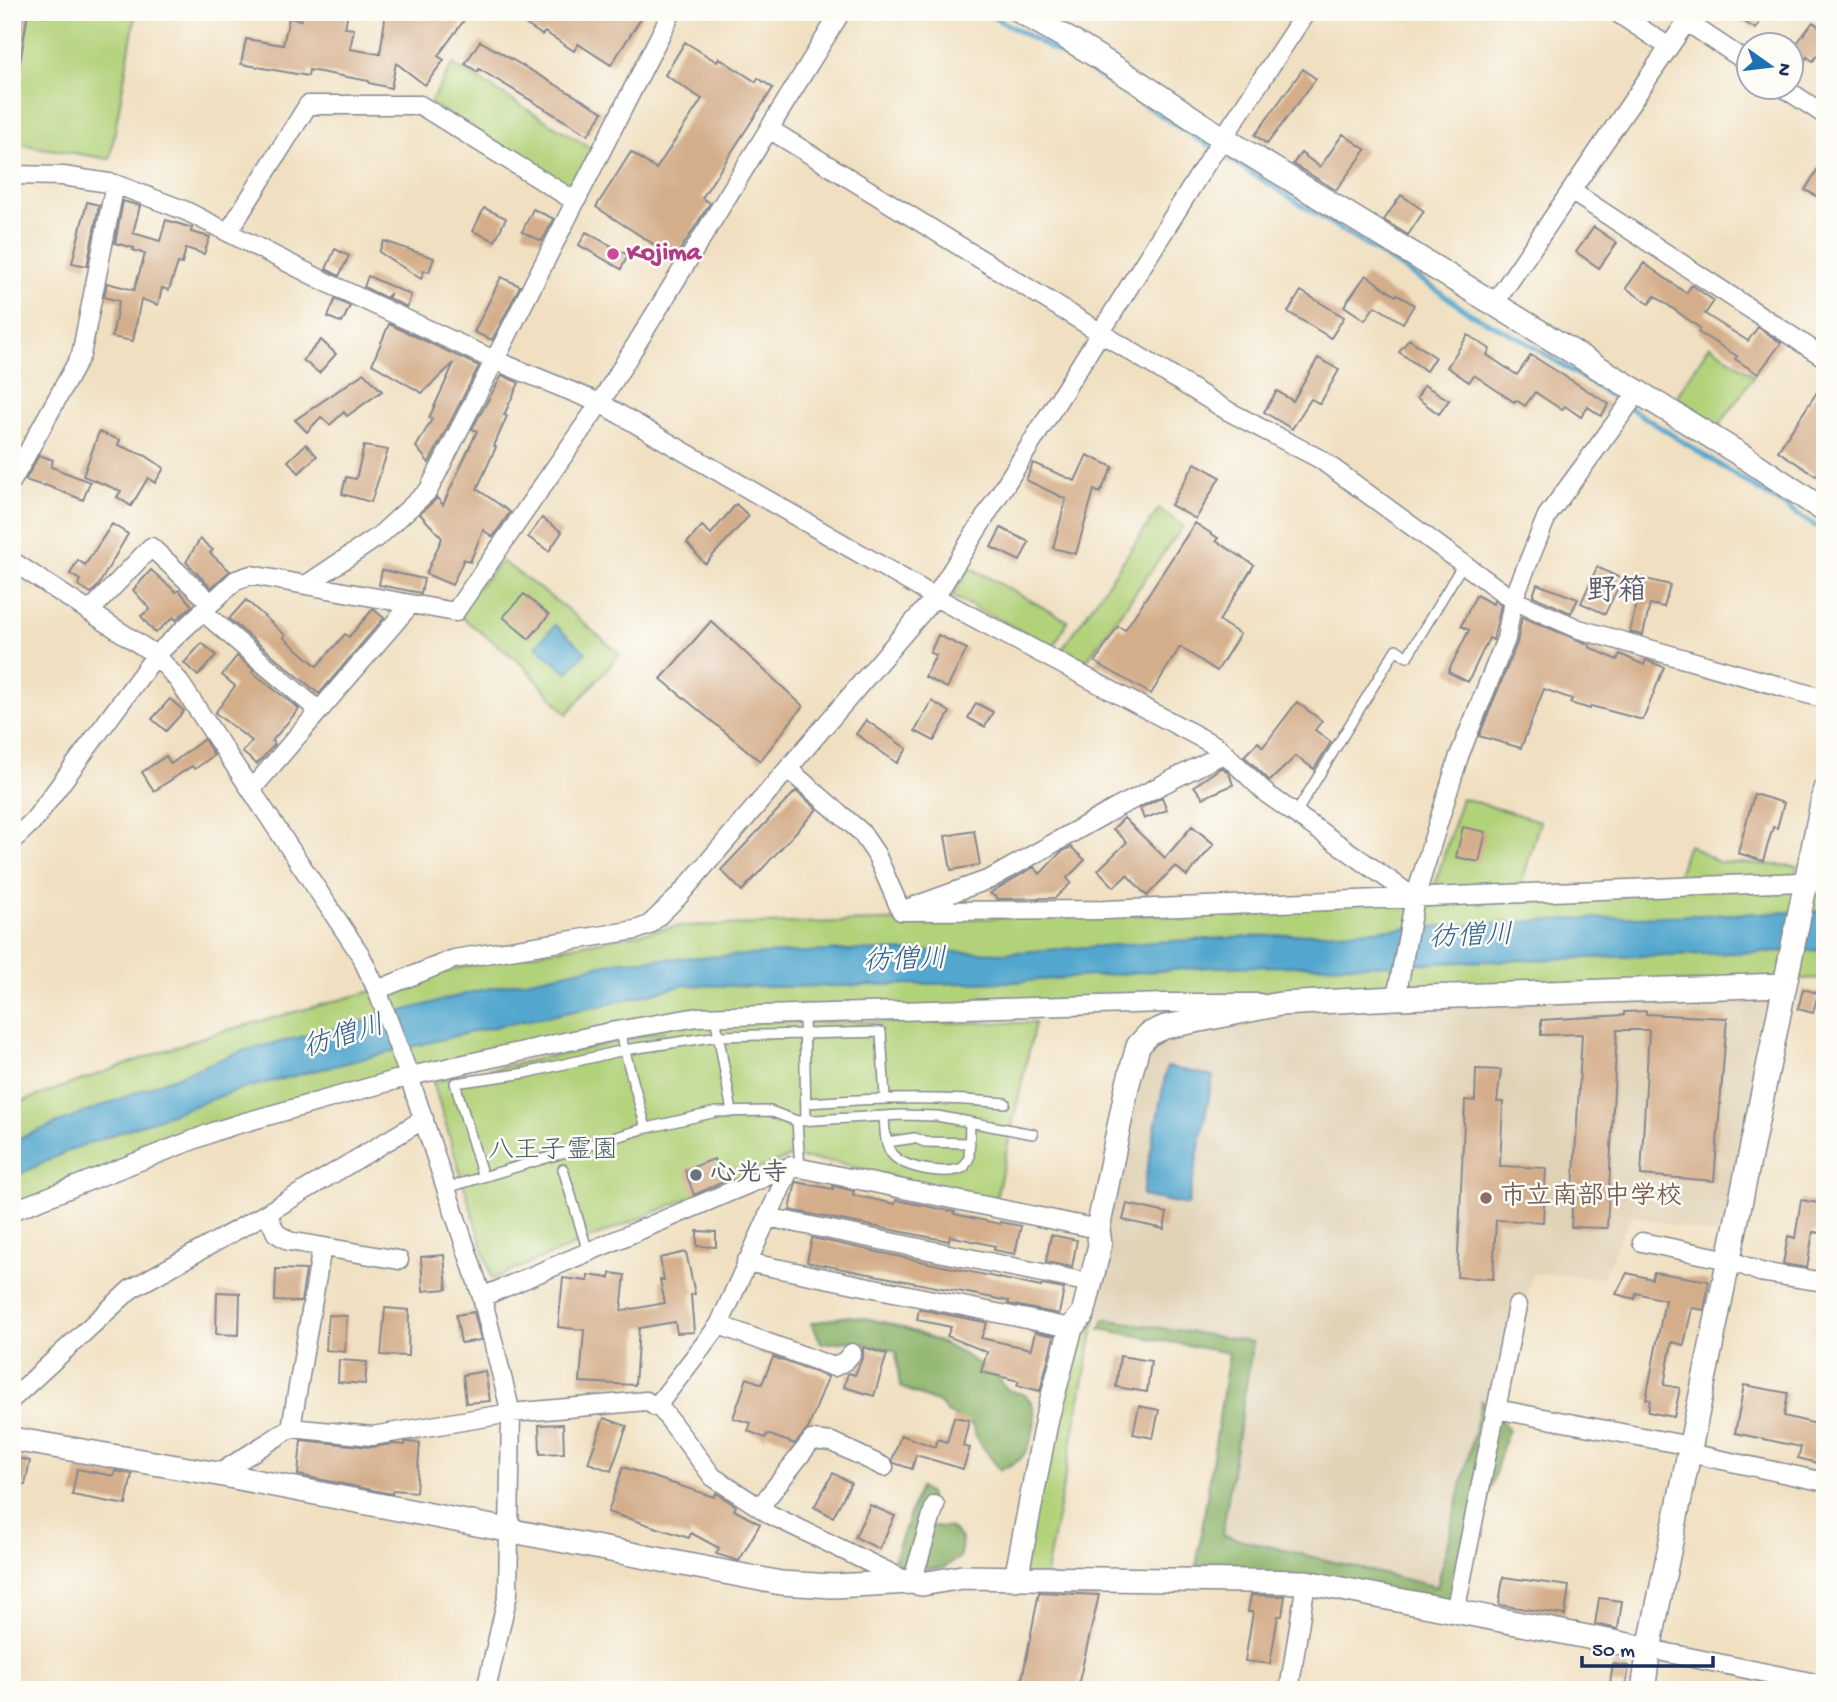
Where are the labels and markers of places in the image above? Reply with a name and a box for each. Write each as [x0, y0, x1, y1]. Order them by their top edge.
place label: Kojima [626, 239, 702, 270]
marker: Kojima [605, 246, 621, 262]
place label: 心光寺 [710, 1158, 788, 1191]
marker: 心光寺 [688, 1167, 704, 1183]
place label: 市立南部中学校 [1500, 1181, 1682, 1214]
marker: 市立南部中学校 [1478, 1190, 1494, 1206]

